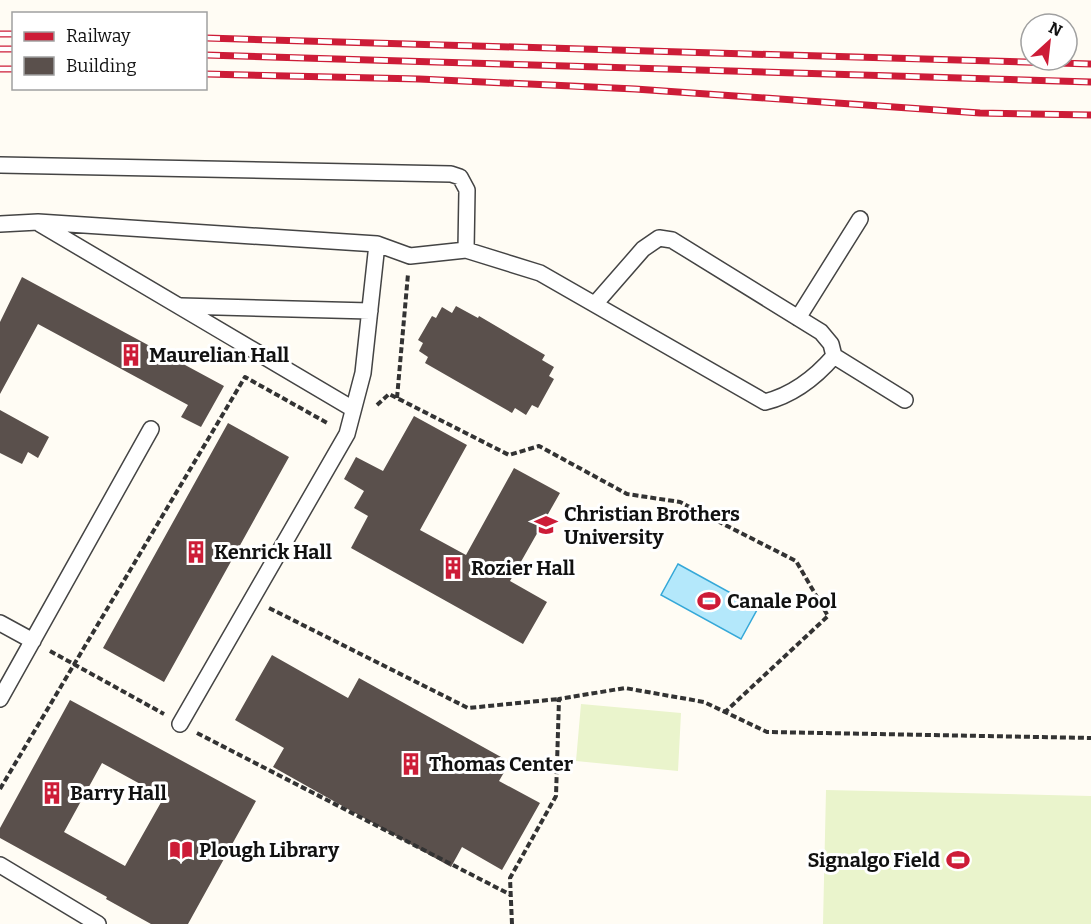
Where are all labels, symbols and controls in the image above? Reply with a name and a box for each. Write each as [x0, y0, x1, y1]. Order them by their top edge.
legend [12, 12, 207, 90]
north arrow [1019, 12, 1079, 72]
text: N [1046, 18, 1065, 40]
text: Railway [66, 25, 131, 47]
text: Building [66, 55, 137, 77]
building icon: Maurelian Hall [118, 342, 144, 368]
place label: Maurelian Hall [149, 343, 289, 367]
place label: Christian Brothers University [564, 502, 740, 549]
school or university icon: Christian Brothers University [533, 512, 559, 538]
building icon: Kenrick Hall [183, 539, 209, 565]
place label: Kenrick Hall [214, 540, 332, 564]
building icon: Rozier Hall [440, 555, 466, 581]
place label: Rozier Hall [471, 556, 575, 580]
sports icon: Canale Pool [696, 588, 722, 614]
place label: Canale Pool [727, 589, 837, 613]
building icon: Thomas Center [398, 751, 424, 777]
place label: Thomas Center [429, 752, 574, 776]
building icon: Barry Hall [39, 780, 65, 806]
place label: Barry Hall [70, 781, 167, 805]
library icon: Plough Library [168, 837, 194, 863]
place label: Plough Library [199, 838, 340, 862]
sports icon: Signalgo Field [945, 847, 971, 873]
place label: Signalgo Field [808, 848, 940, 872]

